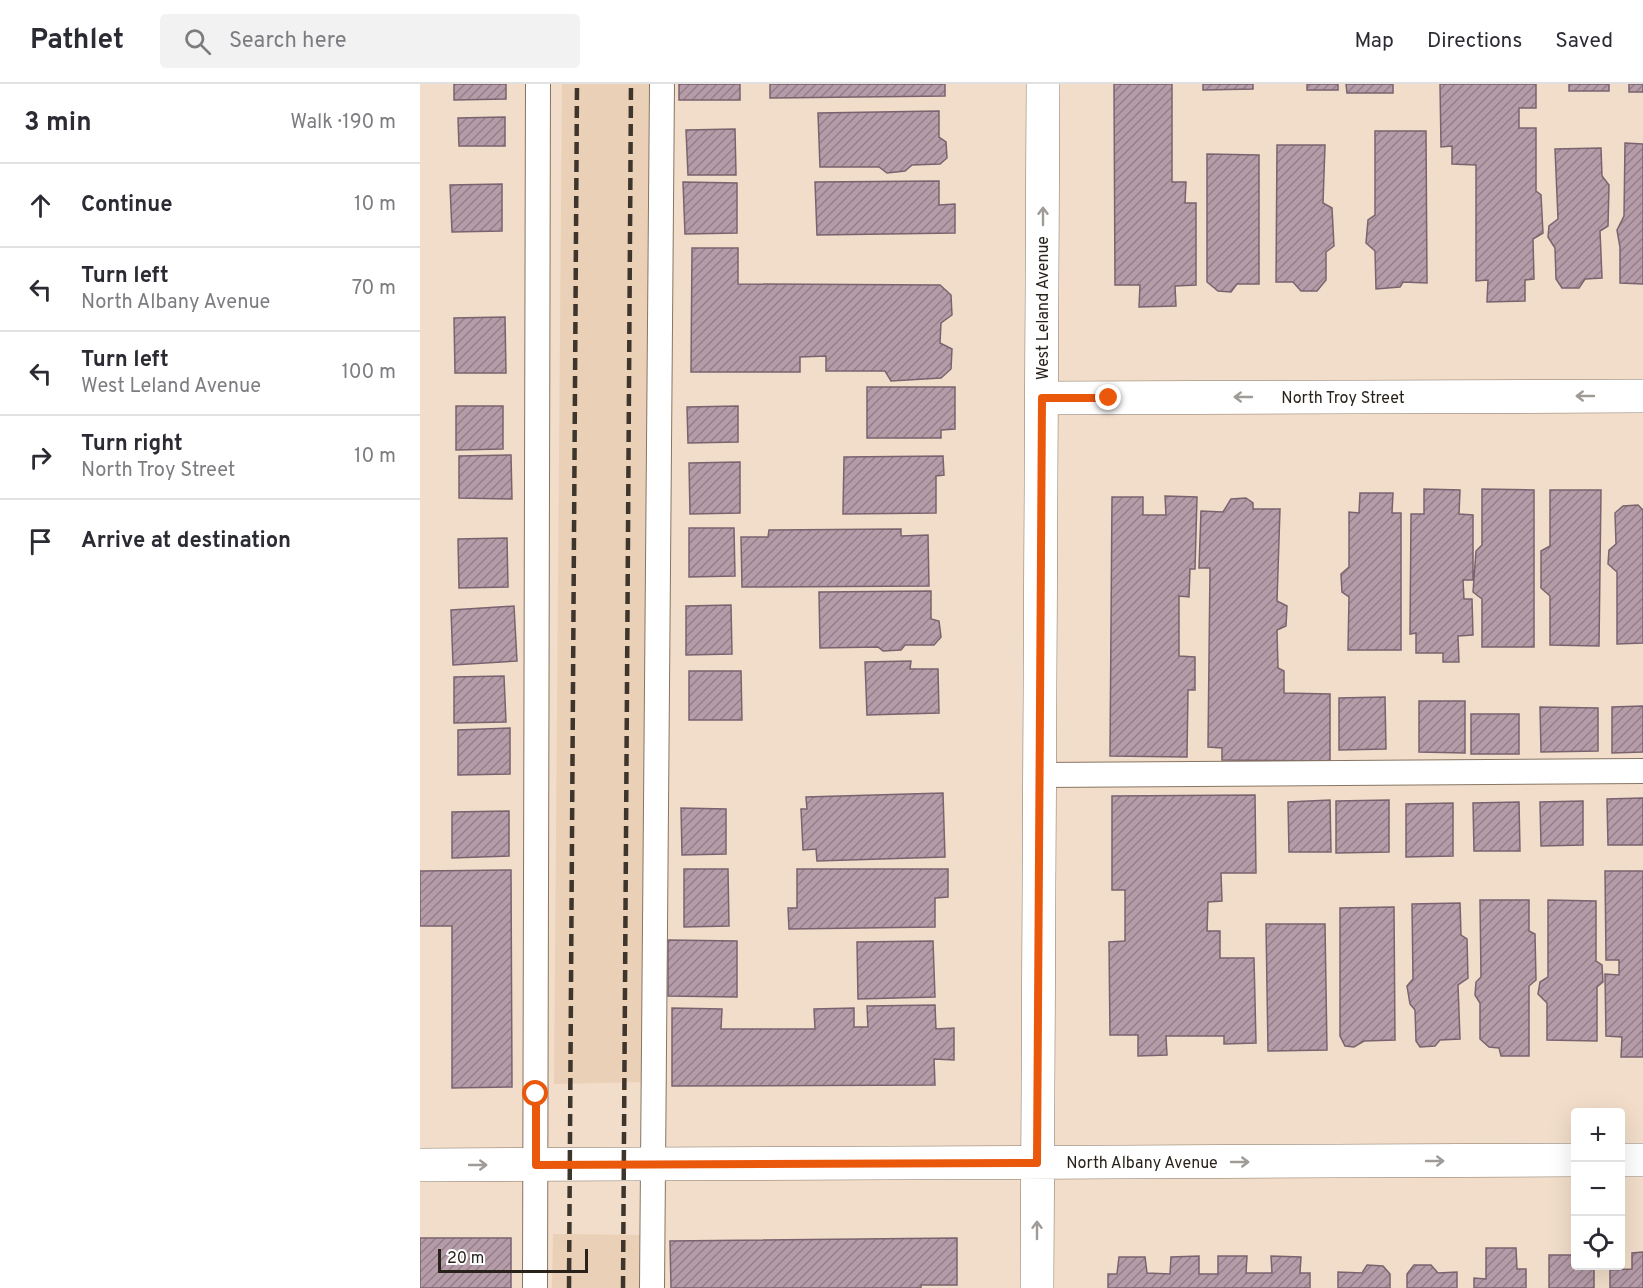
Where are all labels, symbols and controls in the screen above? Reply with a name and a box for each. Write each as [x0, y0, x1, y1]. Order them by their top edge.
search box [160, 14, 580, 68]
text: Pathlet [30, 23, 124, 59]
icon: search [181, 25, 214, 58]
text: Search here [229, 28, 347, 55]
text: Map [1354, 28, 1394, 55]
text: Directions [1427, 28, 1522, 55]
text: Saved [1555, 28, 1613, 55]
text: 3 min [24, 107, 92, 140]
text: Walk · 190 m [290, 110, 396, 136]
icon: ahead [24, 189, 57, 222]
text: Continue [81, 192, 172, 219]
text: 10 m [354, 192, 396, 218]
one-way arrow [1037, 206, 1049, 226]
street label: West Leland Avenue [1034, 236, 1054, 380]
text: Turn left [81, 263, 169, 290]
icon: left [24, 273, 57, 306]
text: 70 m [352, 276, 396, 302]
text: North Albany Avenue [81, 290, 270, 316]
text: Turn left [81, 347, 169, 374]
icon: left [24, 357, 57, 390]
text: 100 m [341, 360, 396, 386]
text: West Leland Avenue [81, 374, 261, 400]
route end [1095, 384, 1121, 410]
street label: North Troy Street [1281, 389, 1405, 409]
one-way arrow [1575, 390, 1595, 402]
one-way arrow [1233, 391, 1253, 403]
text: Turn right [81, 431, 183, 458]
icon: right [24, 441, 57, 474]
text: 10 m [354, 444, 396, 470]
text: North Troy Street [81, 458, 235, 484]
icon: arrive [24, 525, 57, 558]
text: Arrive at destination [81, 528, 291, 555]
route start [522, 1080, 548, 1106]
map controls [1571, 1108, 1625, 1270]
button: + [1571, 1108, 1625, 1162]
street label: North Albany Avenue [1066, 1154, 1218, 1174]
one-way arrow [1425, 1155, 1445, 1167]
one-way arrow [1230, 1156, 1250, 1168]
one-way arrow [468, 1159, 488, 1171]
button: − [1571, 1162, 1625, 1216]
button: locate [1571, 1216, 1625, 1270]
one-way arrow [1031, 1220, 1043, 1240]
scale bar [438, 1246, 588, 1274]
text: 20 m [447, 1249, 484, 1269]

